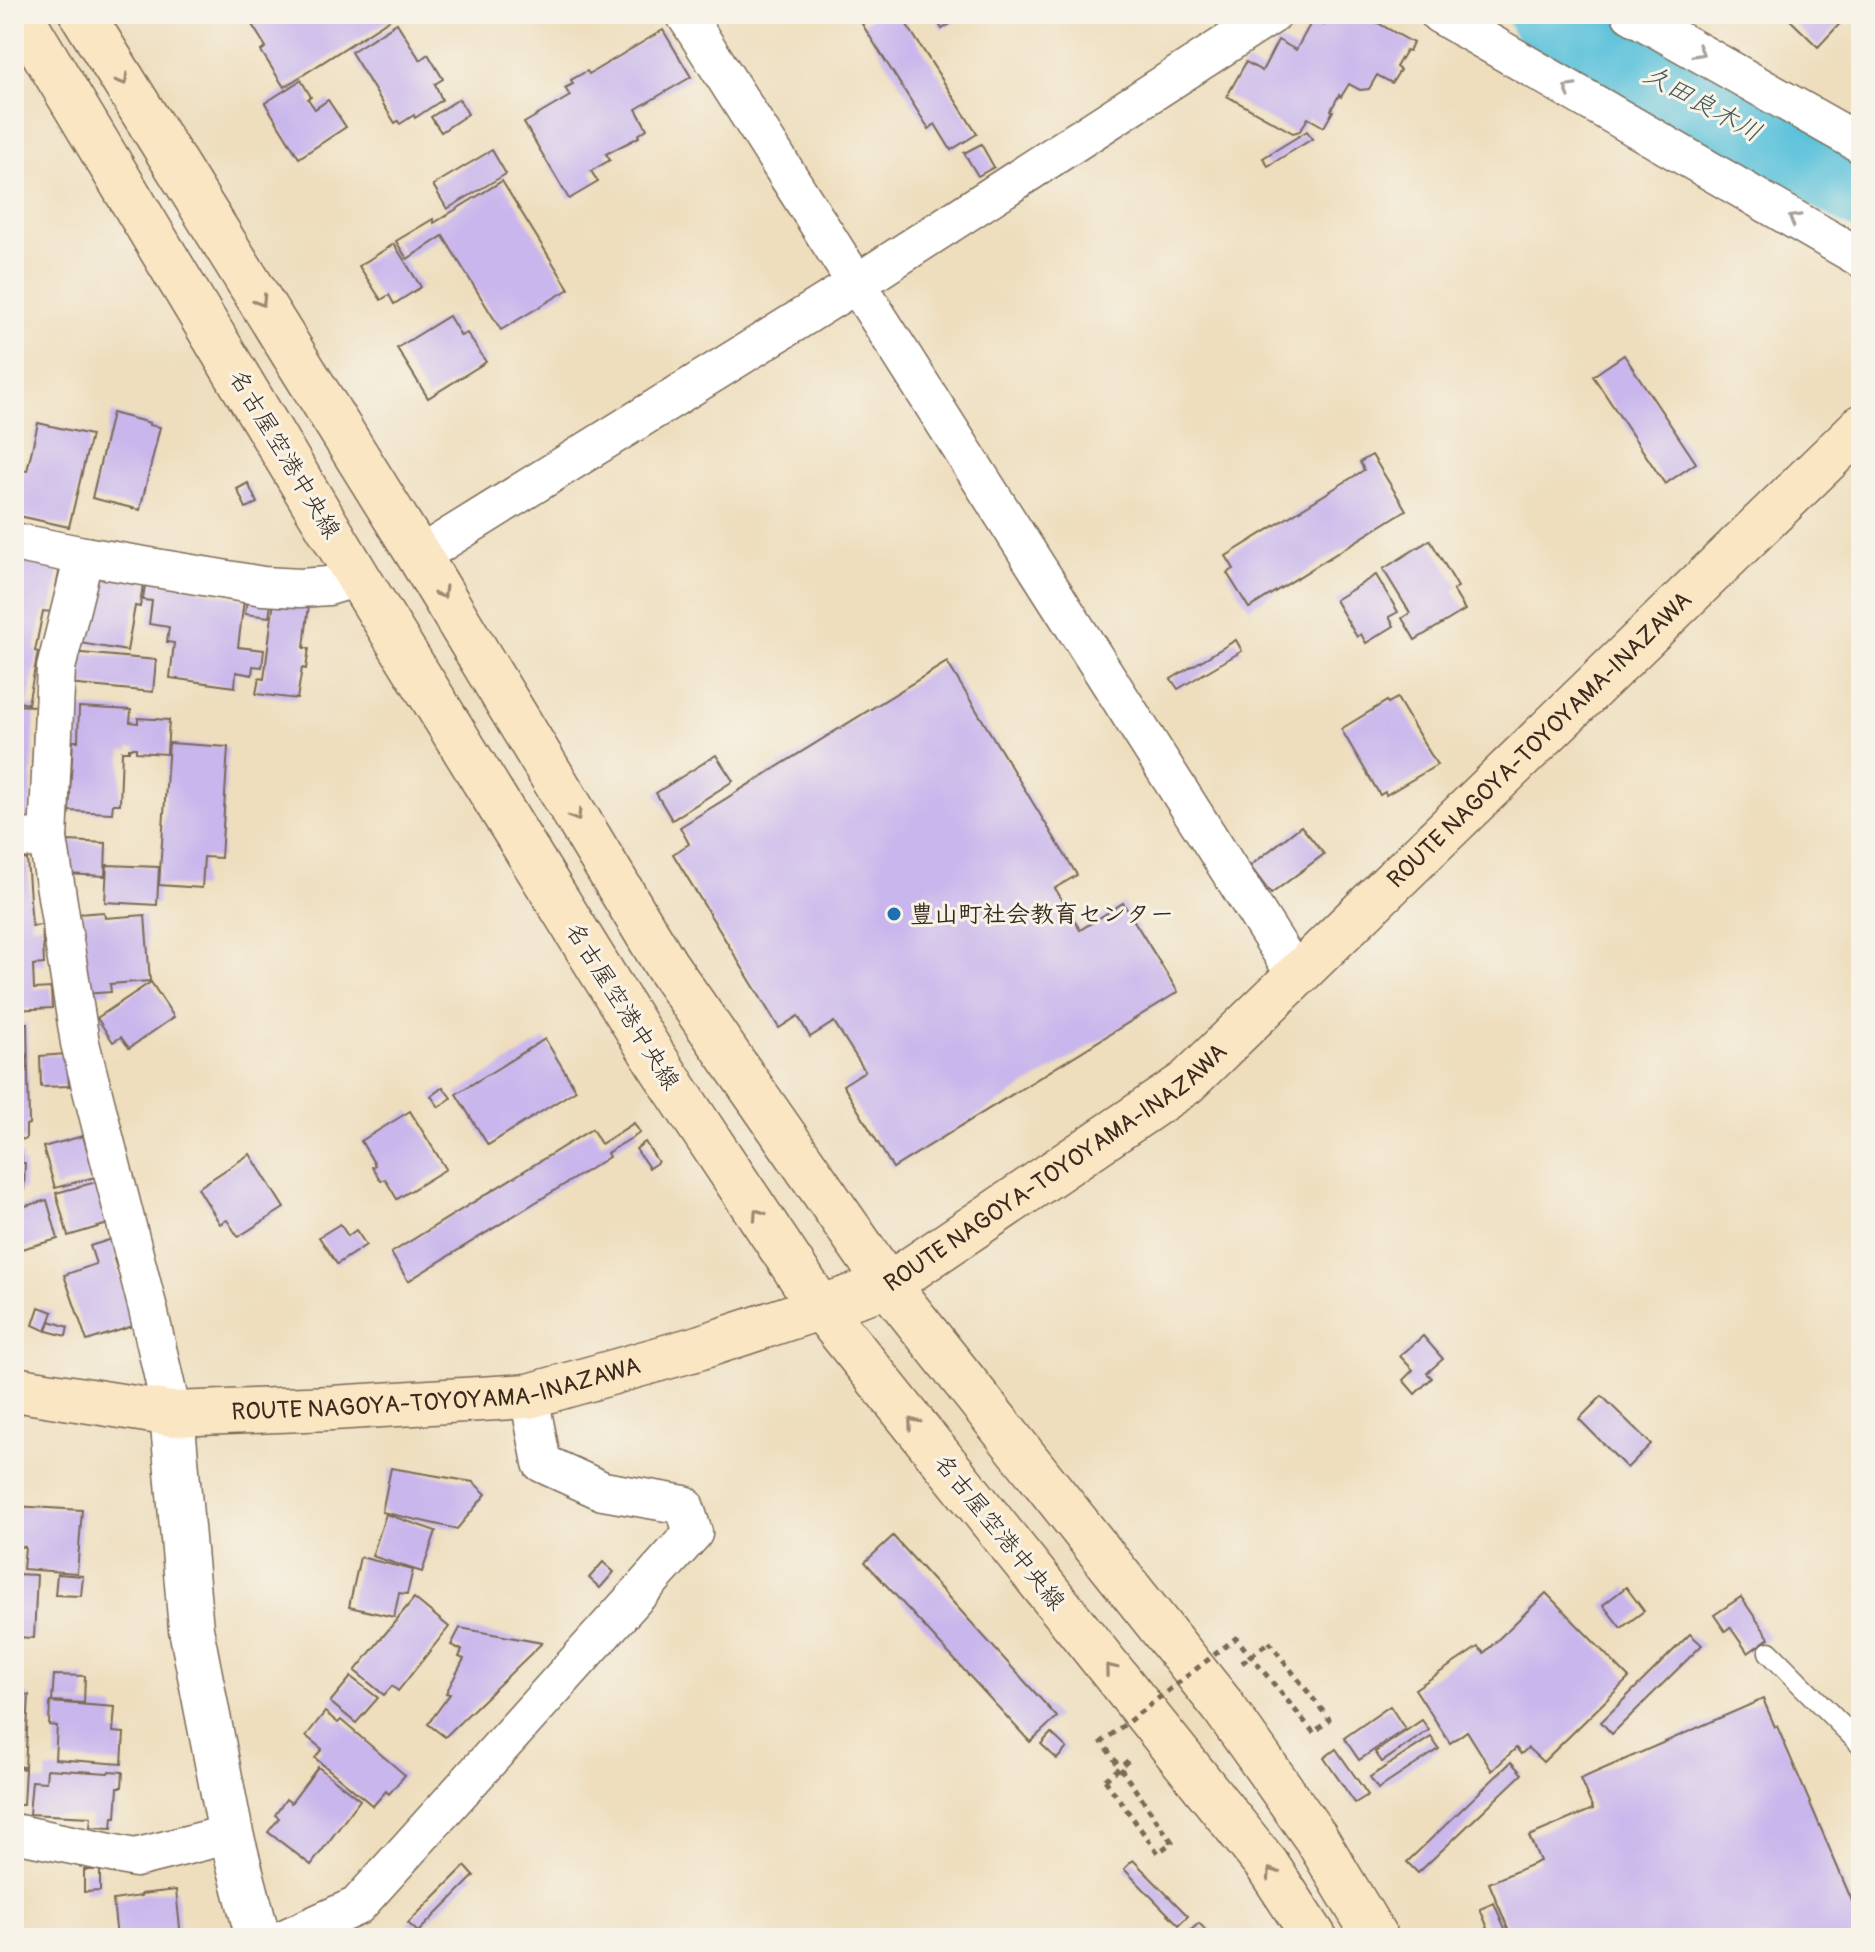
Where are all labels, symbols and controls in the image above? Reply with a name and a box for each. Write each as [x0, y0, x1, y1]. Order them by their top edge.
one-way arrow [1690, 42, 1704, 58]
water label: 久田良木川 [1638, 58, 1767, 149]
one-way arrow [114, 71, 129, 86]
one-way arrow [1563, 83, 1577, 99]
one-way arrow [1788, 213, 1802, 229]
one-way arrow [251, 292, 266, 307]
street label: 名古屋空港中央線 [223, 365, 346, 544]
one-way arrow [432, 584, 448, 599]
street label: ROUTE NAGOYA-TOYOYAMA-INAZAWA [1381, 586, 1698, 894]
one-way arrow [567, 807, 582, 822]
place label: 豊山町社会教育センター [910, 900, 1174, 929]
marker: 豊山町社会教育センター [885, 905, 903, 923]
street label: 名古屋空港中央線 [559, 917, 686, 1095]
street label: ROUTE NAGOYA-TOYOYAMA-INAZAWA [879, 1037, 1233, 1298]
one-way arrow [753, 1208, 768, 1223]
street label: ROUTE NAGOYA-TOYOYAMA-INAZAWA [231, 1351, 644, 1427]
one-way arrow [908, 1417, 922, 1432]
street label: 名古屋空港中央線 [928, 1449, 1071, 1616]
one-way arrow [1105, 1664, 1120, 1678]
one-way arrow [1267, 1867, 1282, 1881]

